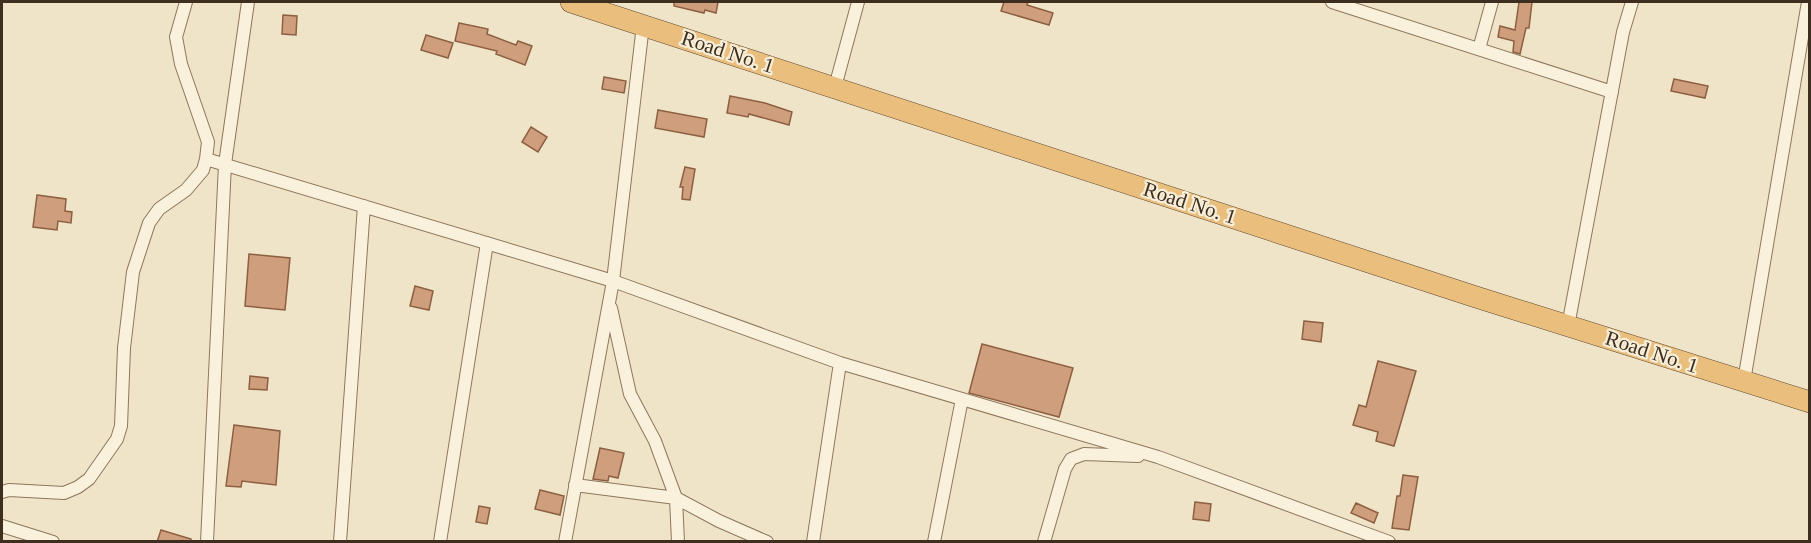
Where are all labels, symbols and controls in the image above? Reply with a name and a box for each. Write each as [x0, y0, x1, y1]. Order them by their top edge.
street label: Road No. 1 [679, 26, 777, 78]
street label: Road No. 1 [1141, 177, 1239, 229]
street label: Road No. 1 [1603, 326, 1701, 378]

